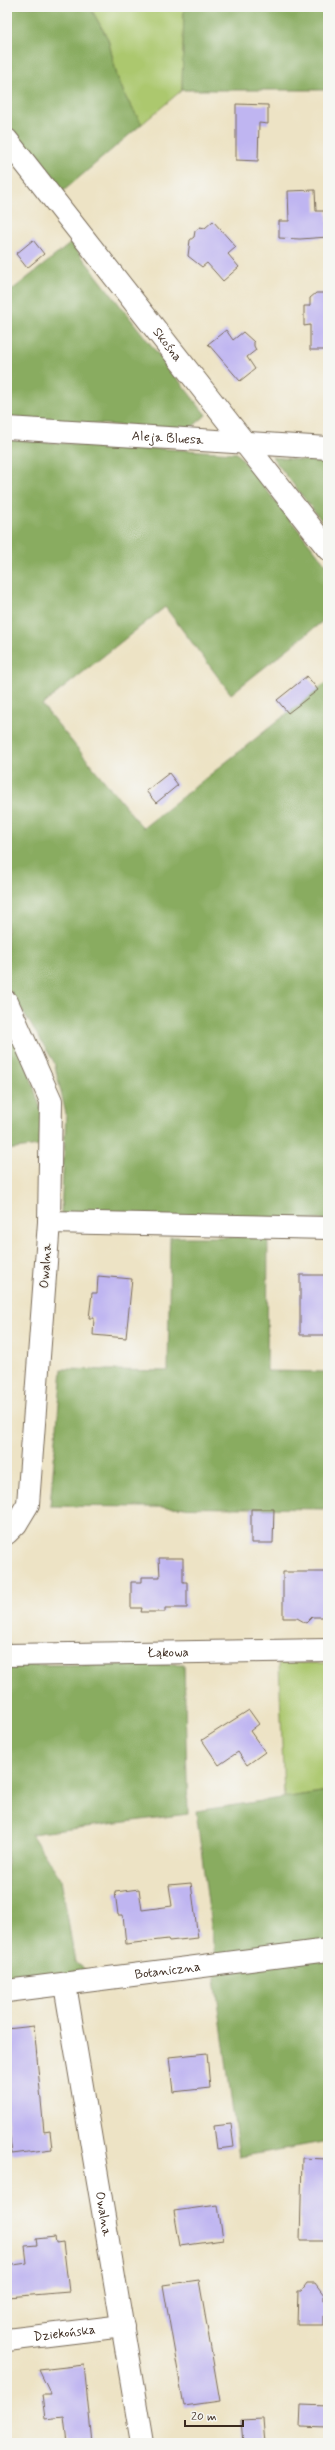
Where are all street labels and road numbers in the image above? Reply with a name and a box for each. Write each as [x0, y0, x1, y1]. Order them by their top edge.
street label: Skośna [149, 324, 186, 365]
street label: Aleja Bluesa [131, 427, 204, 449]
street label: Owalna [36, 1243, 56, 1289]
street label: Łąkowa [147, 1644, 189, 1661]
street label: Botaniczna [134, 1958, 202, 1983]
street label: Owalna [91, 2190, 116, 2238]
street label: Dziekońska [33, 2321, 97, 2345]

